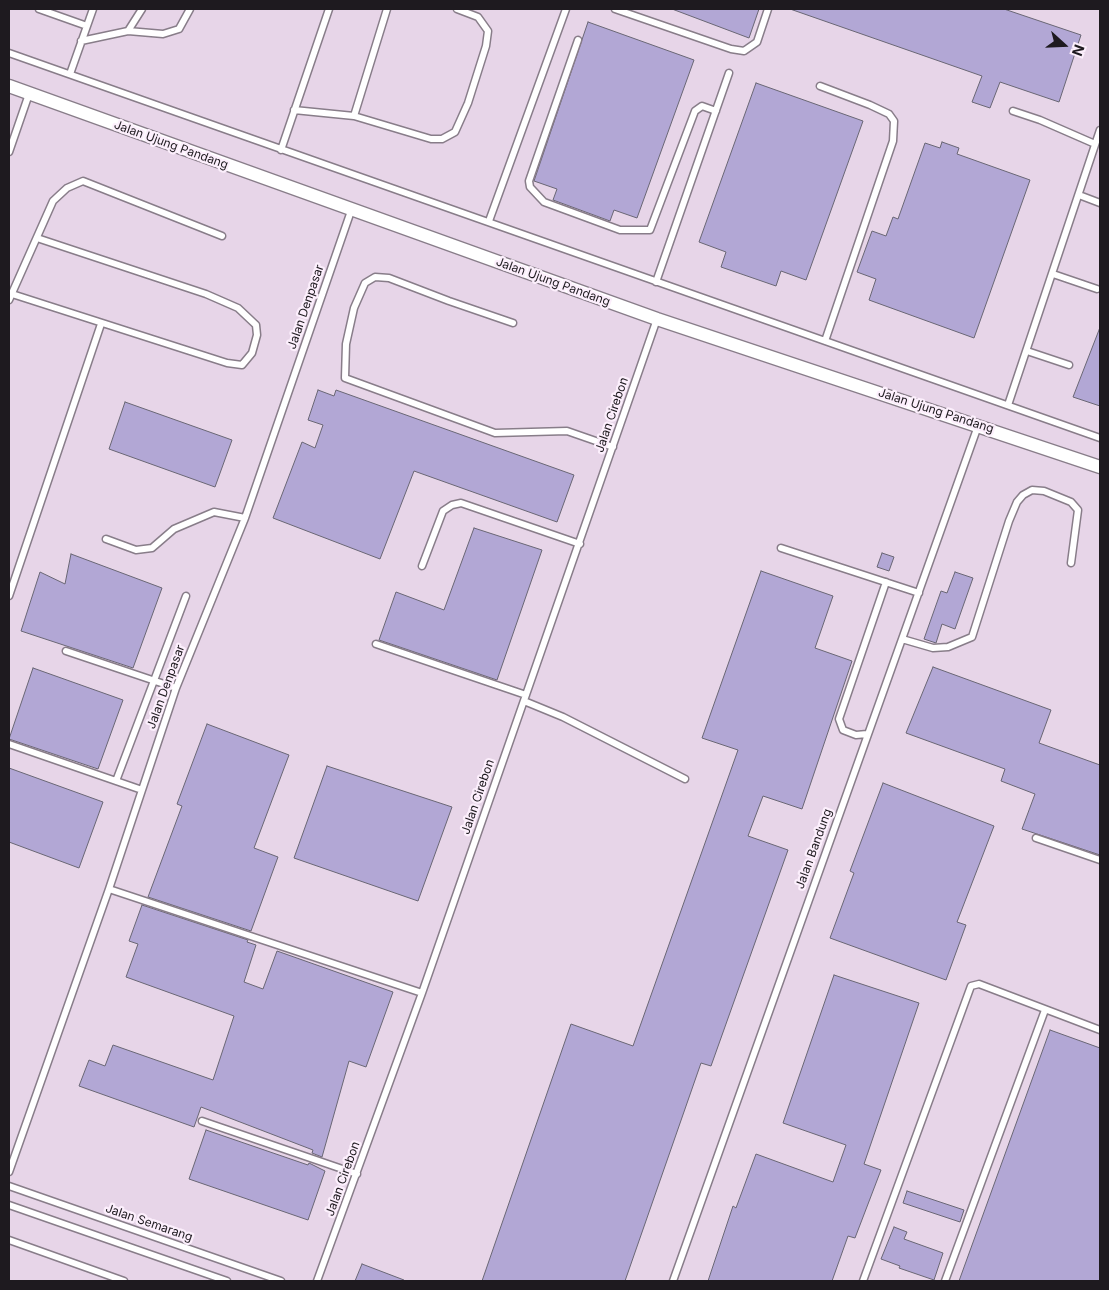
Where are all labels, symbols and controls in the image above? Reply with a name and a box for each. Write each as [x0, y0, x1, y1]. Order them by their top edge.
north arrow [1039, 20, 1089, 70]
text: N [1069, 42, 1088, 58]
street label: Jalan Ujung Pandang [112, 118, 230, 172]
street label: Jalan Ujung Pandang [494, 255, 612, 309]
street label: Jalan Denpasar [285, 263, 327, 351]
street label: Jalan Cirebon [592, 376, 632, 454]
street label: Jalan Ujung Pandang [876, 386, 996, 436]
street label: Jalan Denpasar [144, 643, 188, 731]
street label: Jalan Cirebon [458, 758, 498, 836]
street label: Jalan Bandung [793, 807, 835, 891]
street label: Jalan Cirebon [323, 1140, 363, 1218]
street label: Jalan Semarang [103, 1201, 195, 1245]

